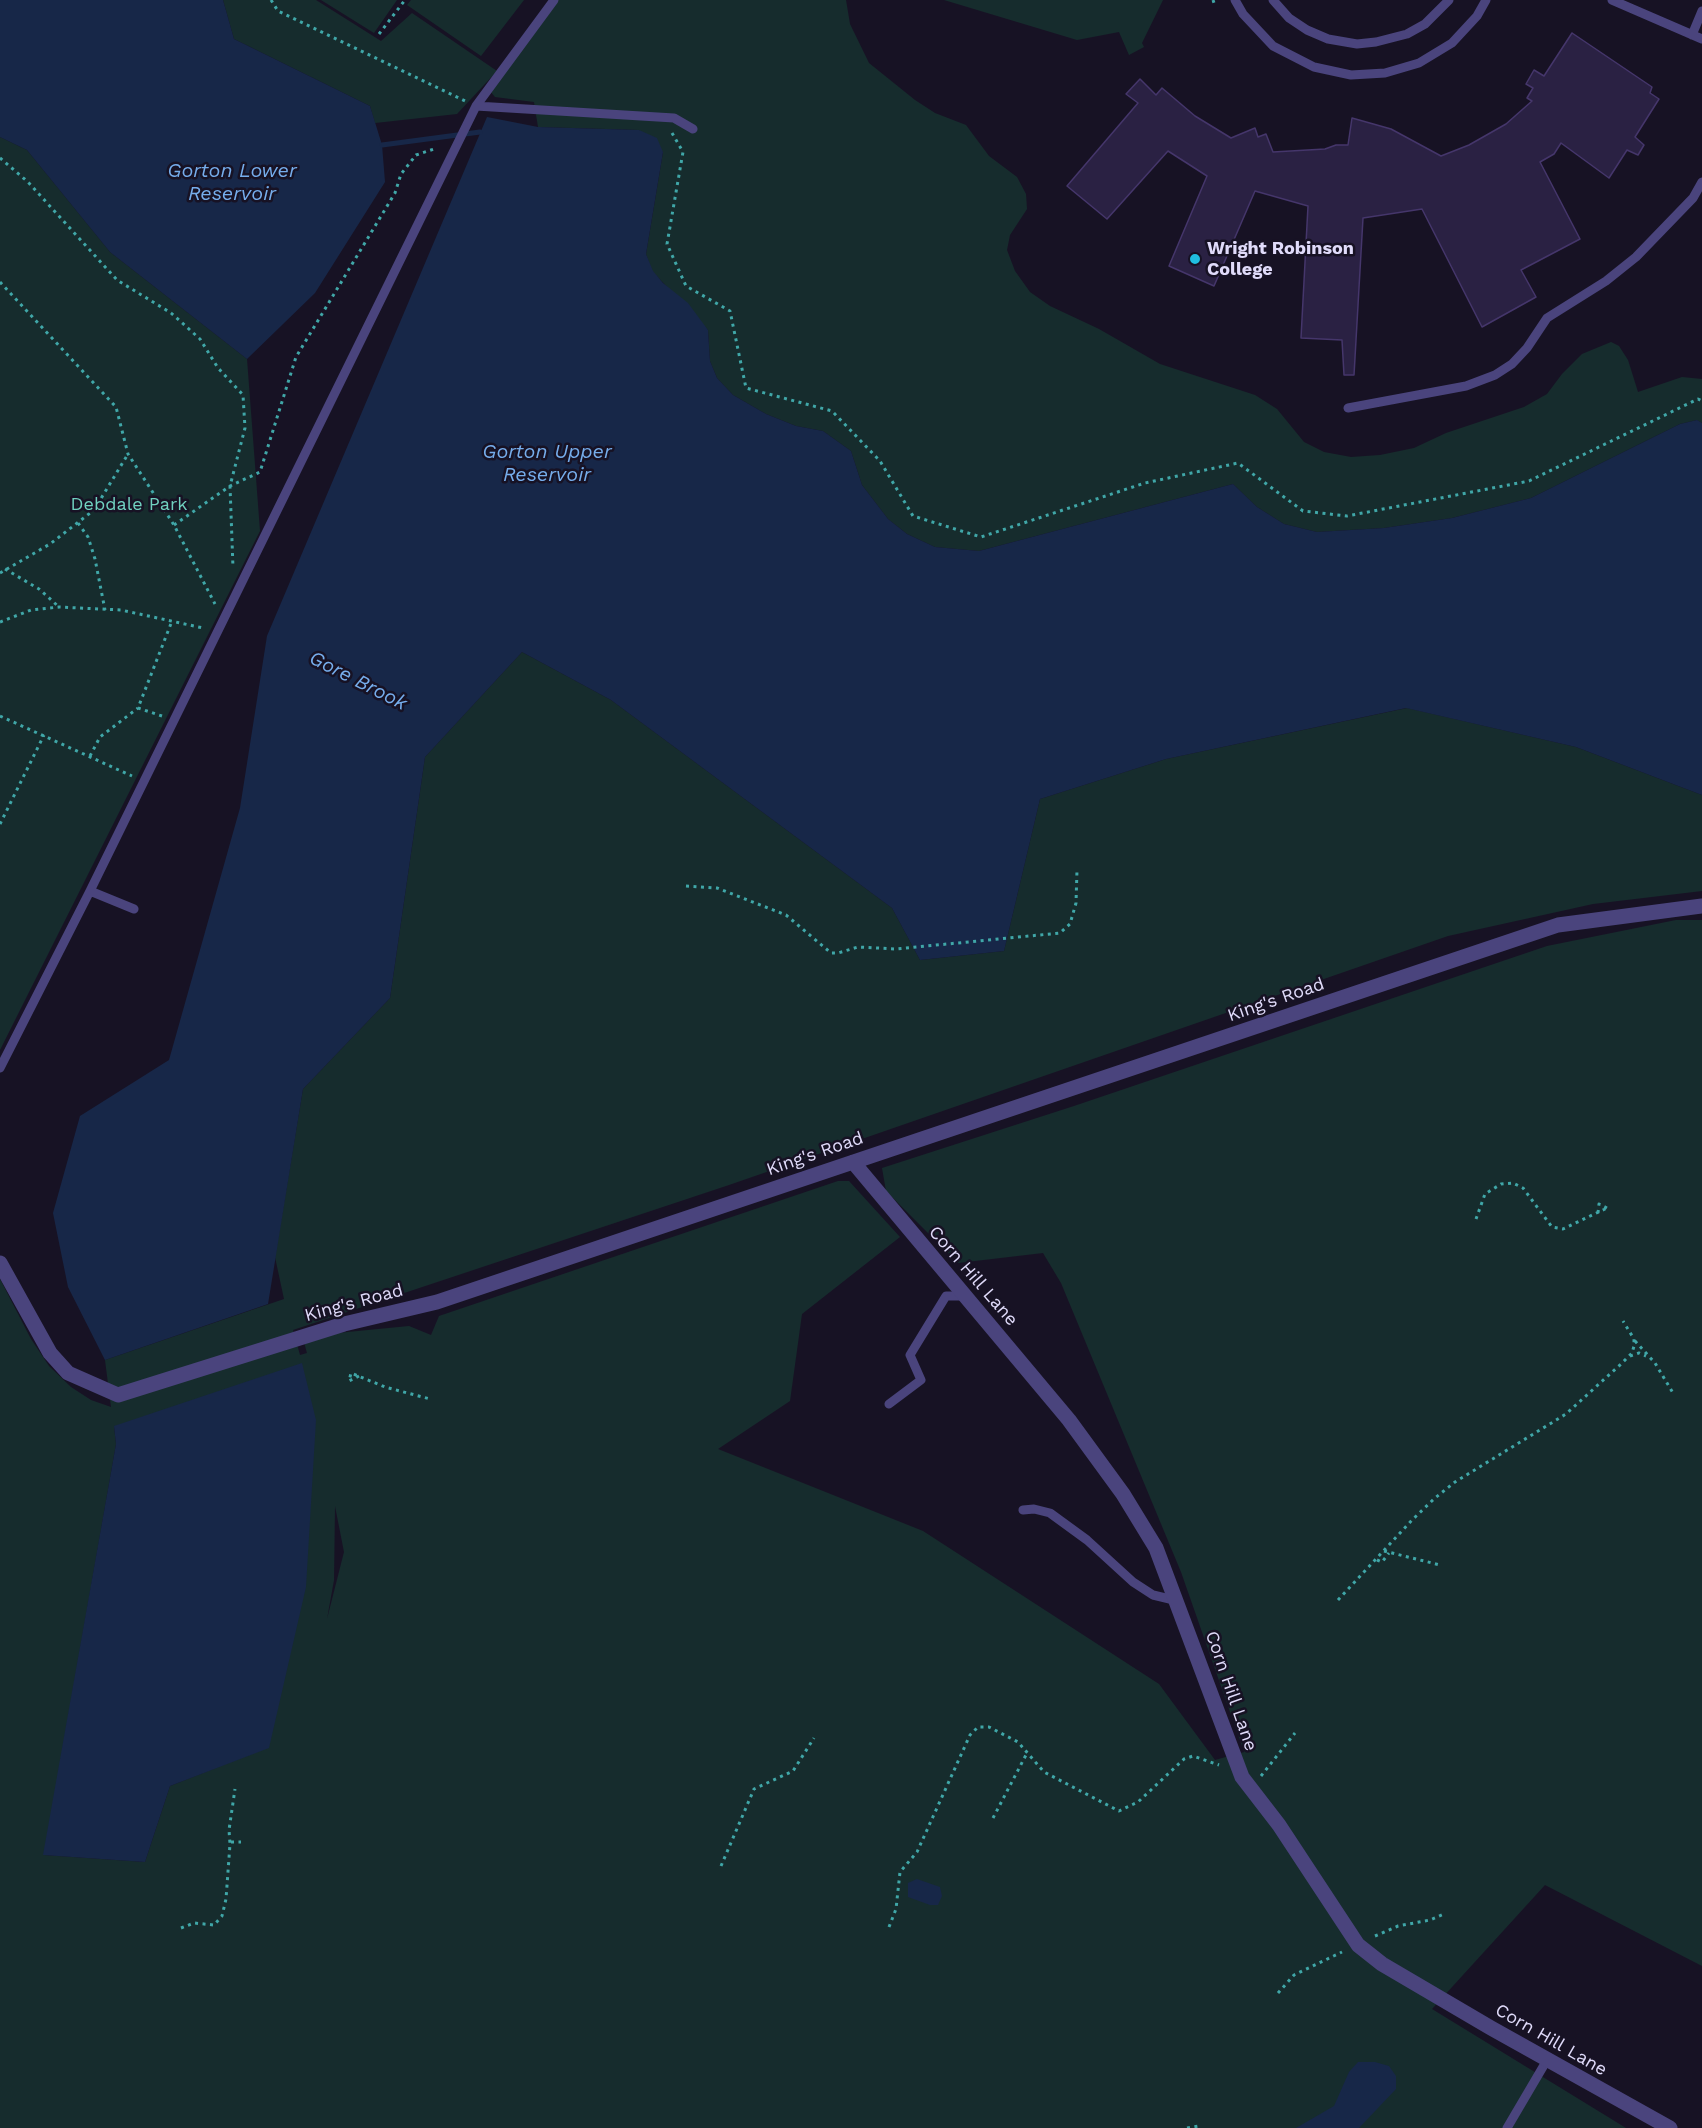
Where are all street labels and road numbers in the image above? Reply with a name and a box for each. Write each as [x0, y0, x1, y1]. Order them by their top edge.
street label: King's Road [1225, 973, 1327, 1027]
street label: King's Road [764, 1127, 866, 1181]
street label: Corn Hill Lane [924, 1222, 1022, 1330]
street label: King's Road [302, 1279, 406, 1327]
street label: Corn Hill Lane [1200, 1628, 1262, 1754]
street label: Corn Hill Lane [1491, 1999, 1611, 2081]

